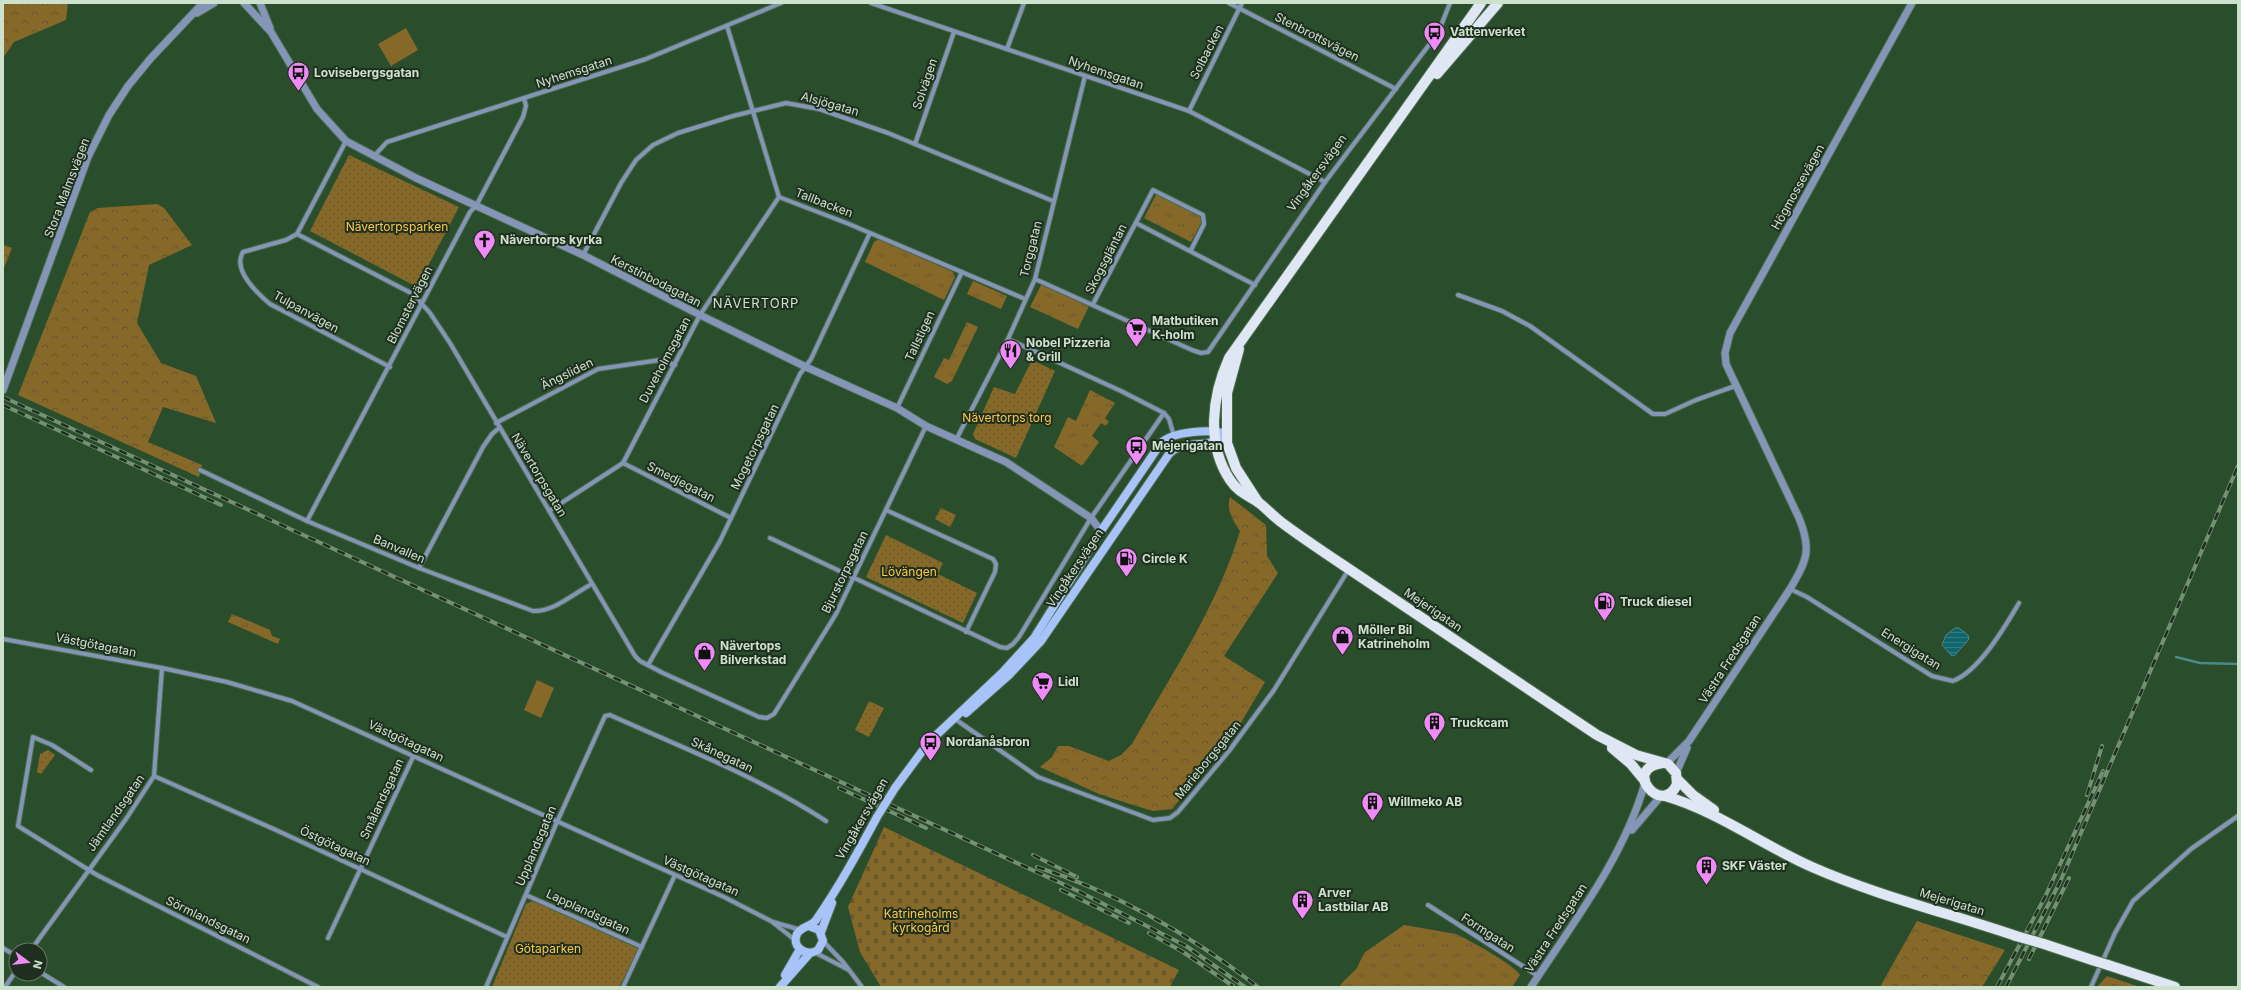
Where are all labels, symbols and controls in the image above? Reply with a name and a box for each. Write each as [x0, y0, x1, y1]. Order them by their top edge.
street label: Stenbrottsvägen [1272, 9, 1362, 64]
bus stop icon: Vattenverket [1422, 19, 1448, 52]
street label: Solbacken [1186, 22, 1227, 82]
place label: Vattenverket [1450, 24, 1526, 39]
street label: Nyhemsgatan [534, 52, 614, 91]
street label: Nyhemsgatan [1066, 53, 1146, 92]
street label: Solvägen [909, 56, 940, 111]
bus stop icon: Lovisebergsgatan [285, 60, 311, 93]
place label: Lovisebergsgatan [314, 65, 419, 80]
street label: Alsjögatan [799, 88, 861, 119]
street label: Vingåkersvägen [1284, 131, 1350, 214]
street label: Stora Malmsvägen [41, 136, 92, 240]
street label: Högmossevägen [1768, 141, 1827, 232]
street label: Tallbacken [793, 185, 855, 220]
park label: Nävertorpsparken [346, 219, 448, 234]
street label: Torggatan [1016, 219, 1045, 279]
street label: Skogsgläntan [1081, 221, 1130, 296]
church icon: Nävertorps kyrka [471, 227, 497, 260]
place label: Nävertorps kyrka [500, 232, 602, 247]
street label: Kerstinbodagatan [608, 251, 704, 310]
street label: Blomstervägen [384, 263, 436, 346]
street label: Tulpanvägen [271, 287, 342, 336]
district label: NÄVERTORP [713, 295, 799, 311]
street label: Tallstigen [901, 308, 938, 363]
place label: Matbutiken K-holm [1152, 313, 1219, 342]
street label: Duveholmsgatan [636, 314, 694, 405]
supermarket icon: Matbutiken K-holm [1124, 315, 1150, 348]
place label: Nobel Pizzeria & Grill [1026, 335, 1110, 364]
restaurant icon: Nobel Pizzeria & Grill [997, 337, 1023, 370]
street label: Ängsliden [538, 354, 595, 393]
street label: Mogetorpsgatan [727, 401, 782, 492]
park label: Nävertorps torg [962, 410, 1052, 425]
street label: Nävertorpsgatan [509, 430, 570, 519]
bus stop icon: Mejerigatan [1124, 433, 1150, 466]
place label: Mejerigatan [1152, 438, 1222, 453]
street label: Smedjegatan [645, 458, 718, 505]
street label: Vingåkersvägen [1043, 526, 1106, 610]
street label: Bjurstorpsgatan [818, 528, 871, 616]
street label: Banvallen [371, 531, 427, 566]
fuel station icon: Circle K [1114, 546, 1140, 579]
place label: Circle K [1142, 551, 1188, 566]
park label: Lövängen [881, 564, 937, 579]
street label: Mejerigatan [1401, 585, 1465, 635]
fuel station icon: Truck diesel [1592, 589, 1618, 622]
place label: Truck diesel [1620, 594, 1692, 609]
street label: Västra Fredsgatan [1695, 611, 1764, 706]
place label: Möller Bil Katrineholm [1358, 622, 1430, 651]
shop icon: Möller Bil Katrineholm [1329, 624, 1355, 657]
street label: Energigatan [1879, 624, 1944, 673]
street label: Västgötagatan [54, 629, 138, 660]
place label: Nävertops Bilverkstad [720, 638, 786, 667]
shop icon: Nävertops Bilverkstad [691, 640, 717, 673]
supermarket icon: Lidl [1029, 669, 1055, 702]
place label: Lidl [1058, 674, 1079, 689]
building icon: Truckcam [1421, 710, 1447, 743]
place label: Truckcam [1450, 715, 1509, 730]
street label: Västgötagatan [366, 716, 446, 765]
street label: Marieborgsgatan [1171, 717, 1244, 802]
bus stop icon: Nordanåsbron [918, 729, 944, 762]
street label: Skånegatan [689, 734, 756, 776]
place label: Nordanåsbron [946, 734, 1030, 749]
street label: Smålandsgatan [356, 756, 407, 842]
street label: Jämtlandsgatan [84, 771, 148, 854]
street label: Vingåkersvägen [832, 775, 891, 862]
building icon: Willmeko AB [1359, 789, 1385, 822]
place label: Willmeko AB [1388, 794, 1462, 809]
street label: Upplandsgatan [512, 803, 559, 888]
street label: Östgötagatan [297, 823, 373, 869]
street label: Västgötagatan [661, 852, 742, 899]
building icon: SKF Väster [1693, 853, 1719, 886]
place label: SKF Väster [1722, 858, 1787, 873]
street label: Västra Fredsgatan [1521, 880, 1590, 975]
place label: Arver Lastbilar AB [1318, 885, 1389, 914]
street label: Mejerigatan [1918, 885, 1987, 919]
street label: Lapplandsgatan [544, 886, 632, 937]
building icon: Arver Lastbilar AB [1289, 887, 1315, 920]
street label: Sörmlandsgatan [163, 893, 253, 947]
park label: Katrineholms kyrkogård [884, 906, 958, 935]
street label: Formgatan [1459, 910, 1518, 955]
park label: Götaparken [515, 941, 581, 956]
north arrow [8, 942, 48, 982]
text: N [30, 959, 46, 970]

